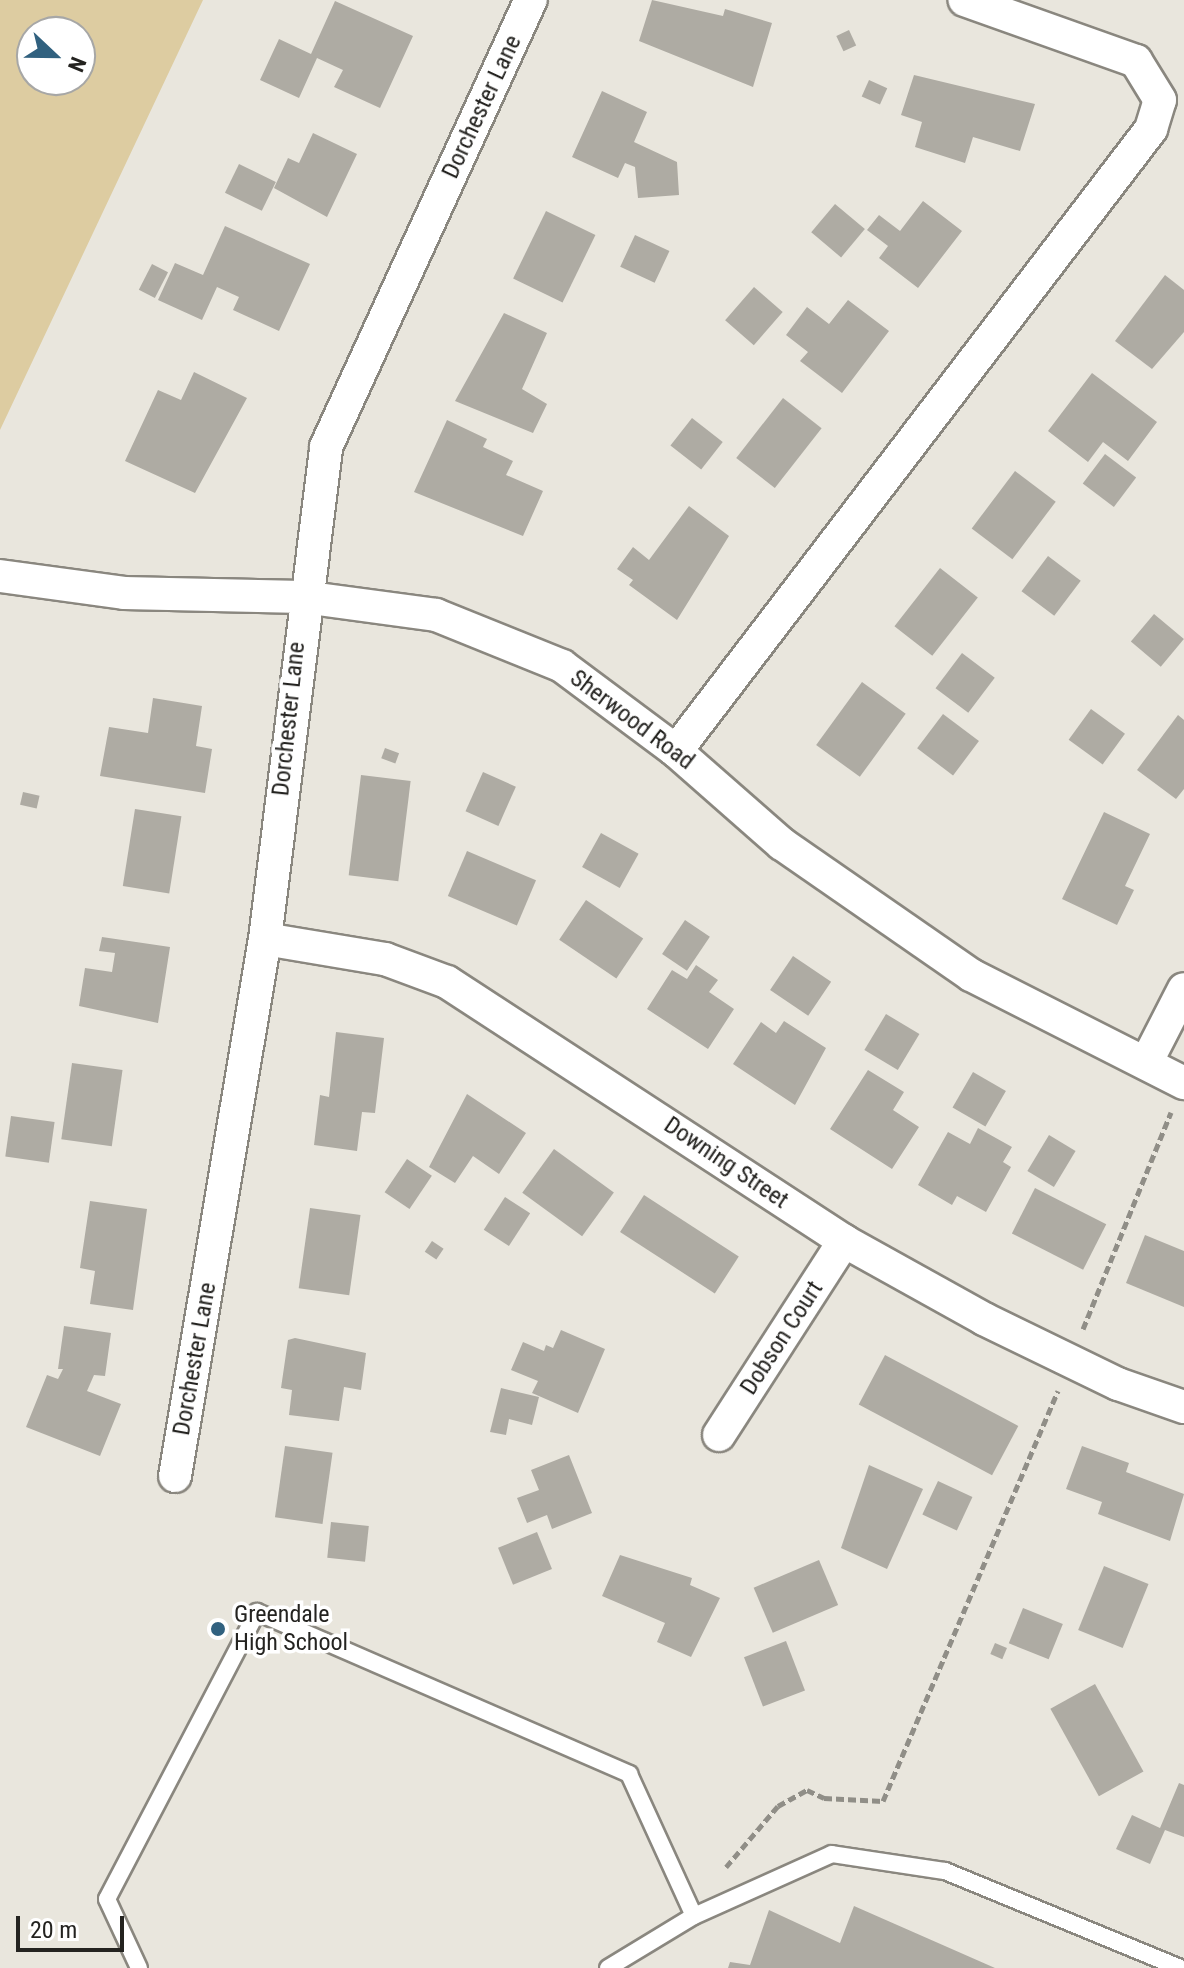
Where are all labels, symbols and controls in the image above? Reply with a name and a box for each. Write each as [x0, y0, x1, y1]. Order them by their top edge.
north arrow [16, 16, 96, 96]
street label: Dorchester Lane [436, 31, 528, 183]
text: N [63, 53, 91, 75]
street label: Dorchester Lane [267, 641, 311, 797]
street label: Sherwood Road [564, 664, 700, 776]
street label: Downing Street [658, 1111, 794, 1215]
street label: Dobson Court [735, 1276, 829, 1400]
street label: Dorchester Lane [167, 1280, 223, 1438]
place label: Greendale High School [234, 1601, 348, 1657]
marker: Greendale High School [209, 1620, 227, 1638]
scale bar [20, 1900, 128, 1950]
text: 20 m [30, 1916, 77, 1944]

